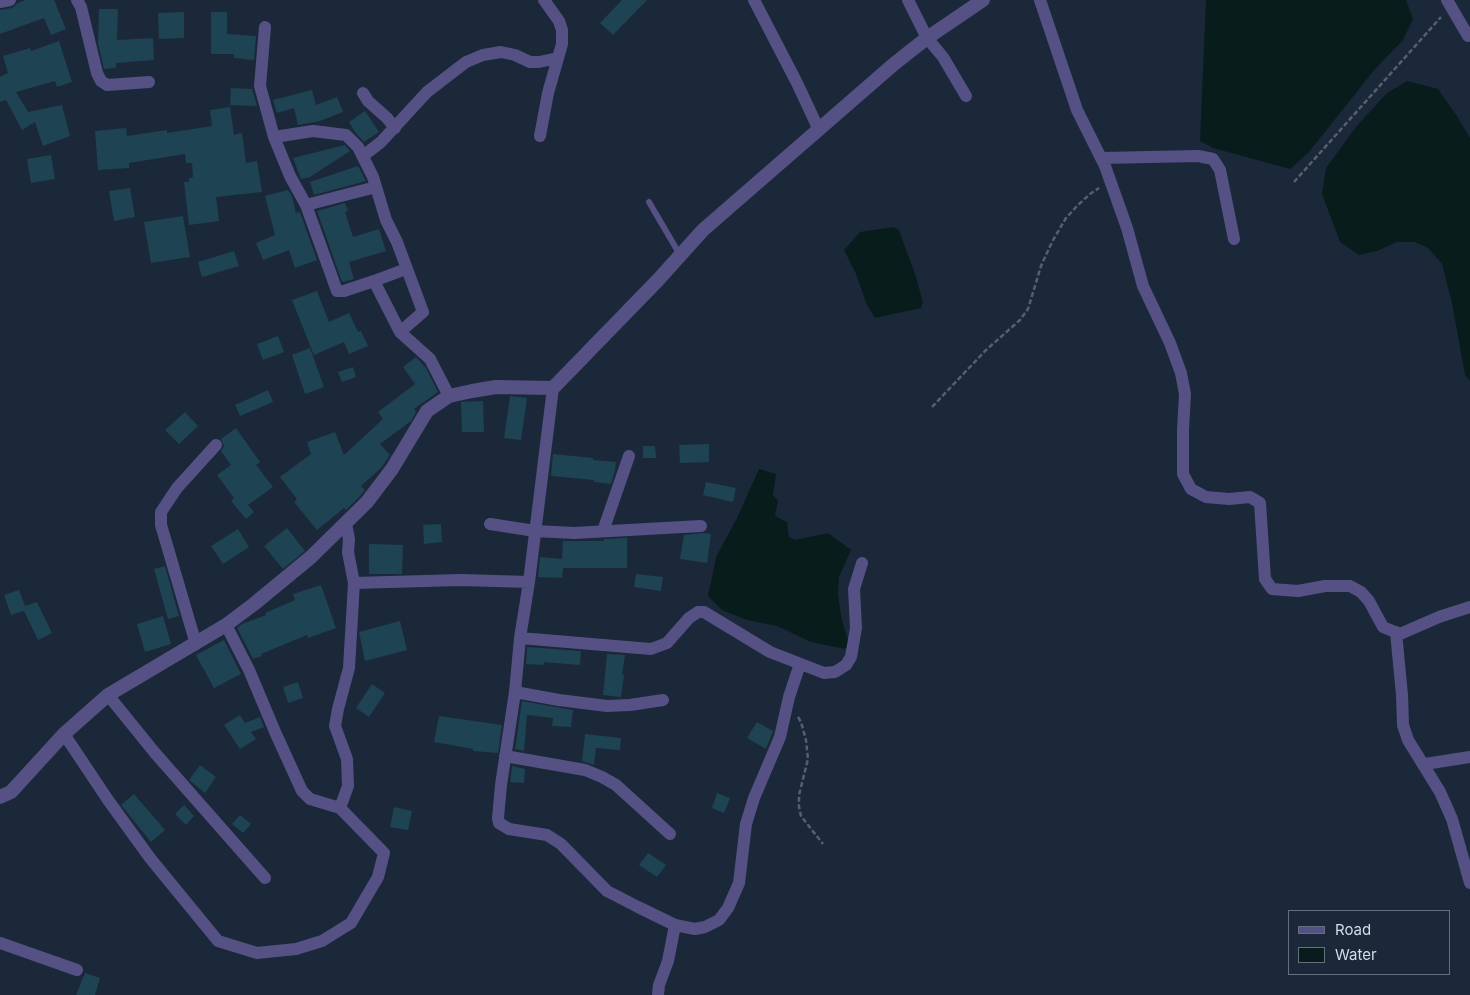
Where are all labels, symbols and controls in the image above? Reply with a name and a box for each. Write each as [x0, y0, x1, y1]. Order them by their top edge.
legend [1288, 910, 1450, 975]
text: Road [1335, 920, 1371, 939]
text: Water [1335, 945, 1377, 964]

